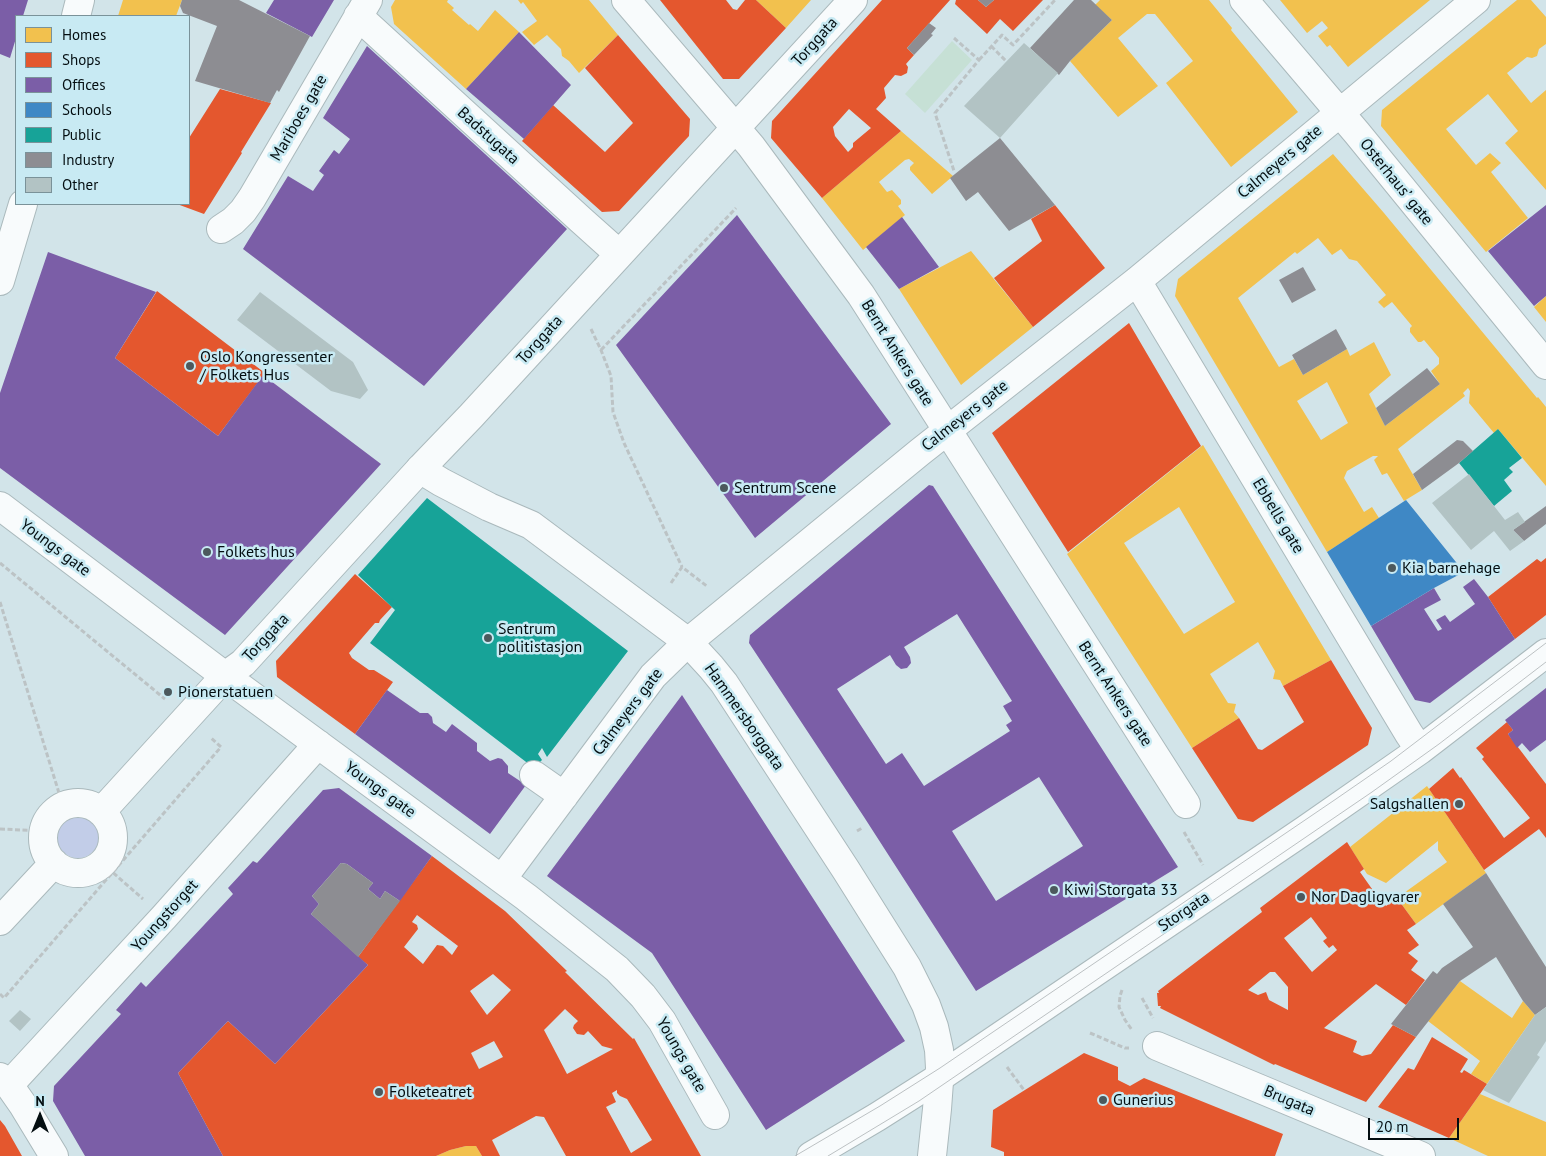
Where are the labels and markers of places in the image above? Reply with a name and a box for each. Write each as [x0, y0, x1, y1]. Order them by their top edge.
place label: Oslo Kongressenter / Folkets Hus [200, 347, 333, 385]
marker: Oslo Kongressenter / Folkets Hus [184, 360, 196, 372]
place label: Sentrum Scene [734, 478, 836, 498]
marker: Sentrum Scene [718, 482, 730, 494]
place label: Folkets hus [217, 542, 295, 562]
marker: Folkets hus [201, 546, 213, 558]
place label: Kia barnehage [1402, 558, 1501, 578]
marker: Kia barnehage [1386, 562, 1398, 574]
place label: Sentrum politistasjon [498, 619, 582, 657]
marker: Sentrum politistasjon [482, 632, 494, 644]
place label: Pionerstatuen [178, 682, 273, 702]
marker: Pionerstatuen [162, 686, 174, 698]
place label: Salgshallen [1370, 794, 1449, 814]
marker: Salgshallen [1453, 798, 1465, 810]
place label: Kiwi Storgata 33 [1064, 880, 1178, 900]
marker: Kiwi Storgata 33 [1048, 884, 1060, 896]
place label: Nor Dagligvarer [1311, 887, 1419, 907]
marker: Nor Dagligvarer [1295, 891, 1307, 903]
place label: Folketeatret [389, 1082, 472, 1102]
marker: Folketeatret [373, 1086, 385, 1098]
place label: Gunerius [1113, 1090, 1173, 1110]
marker: Gunerius [1097, 1094, 1109, 1106]

